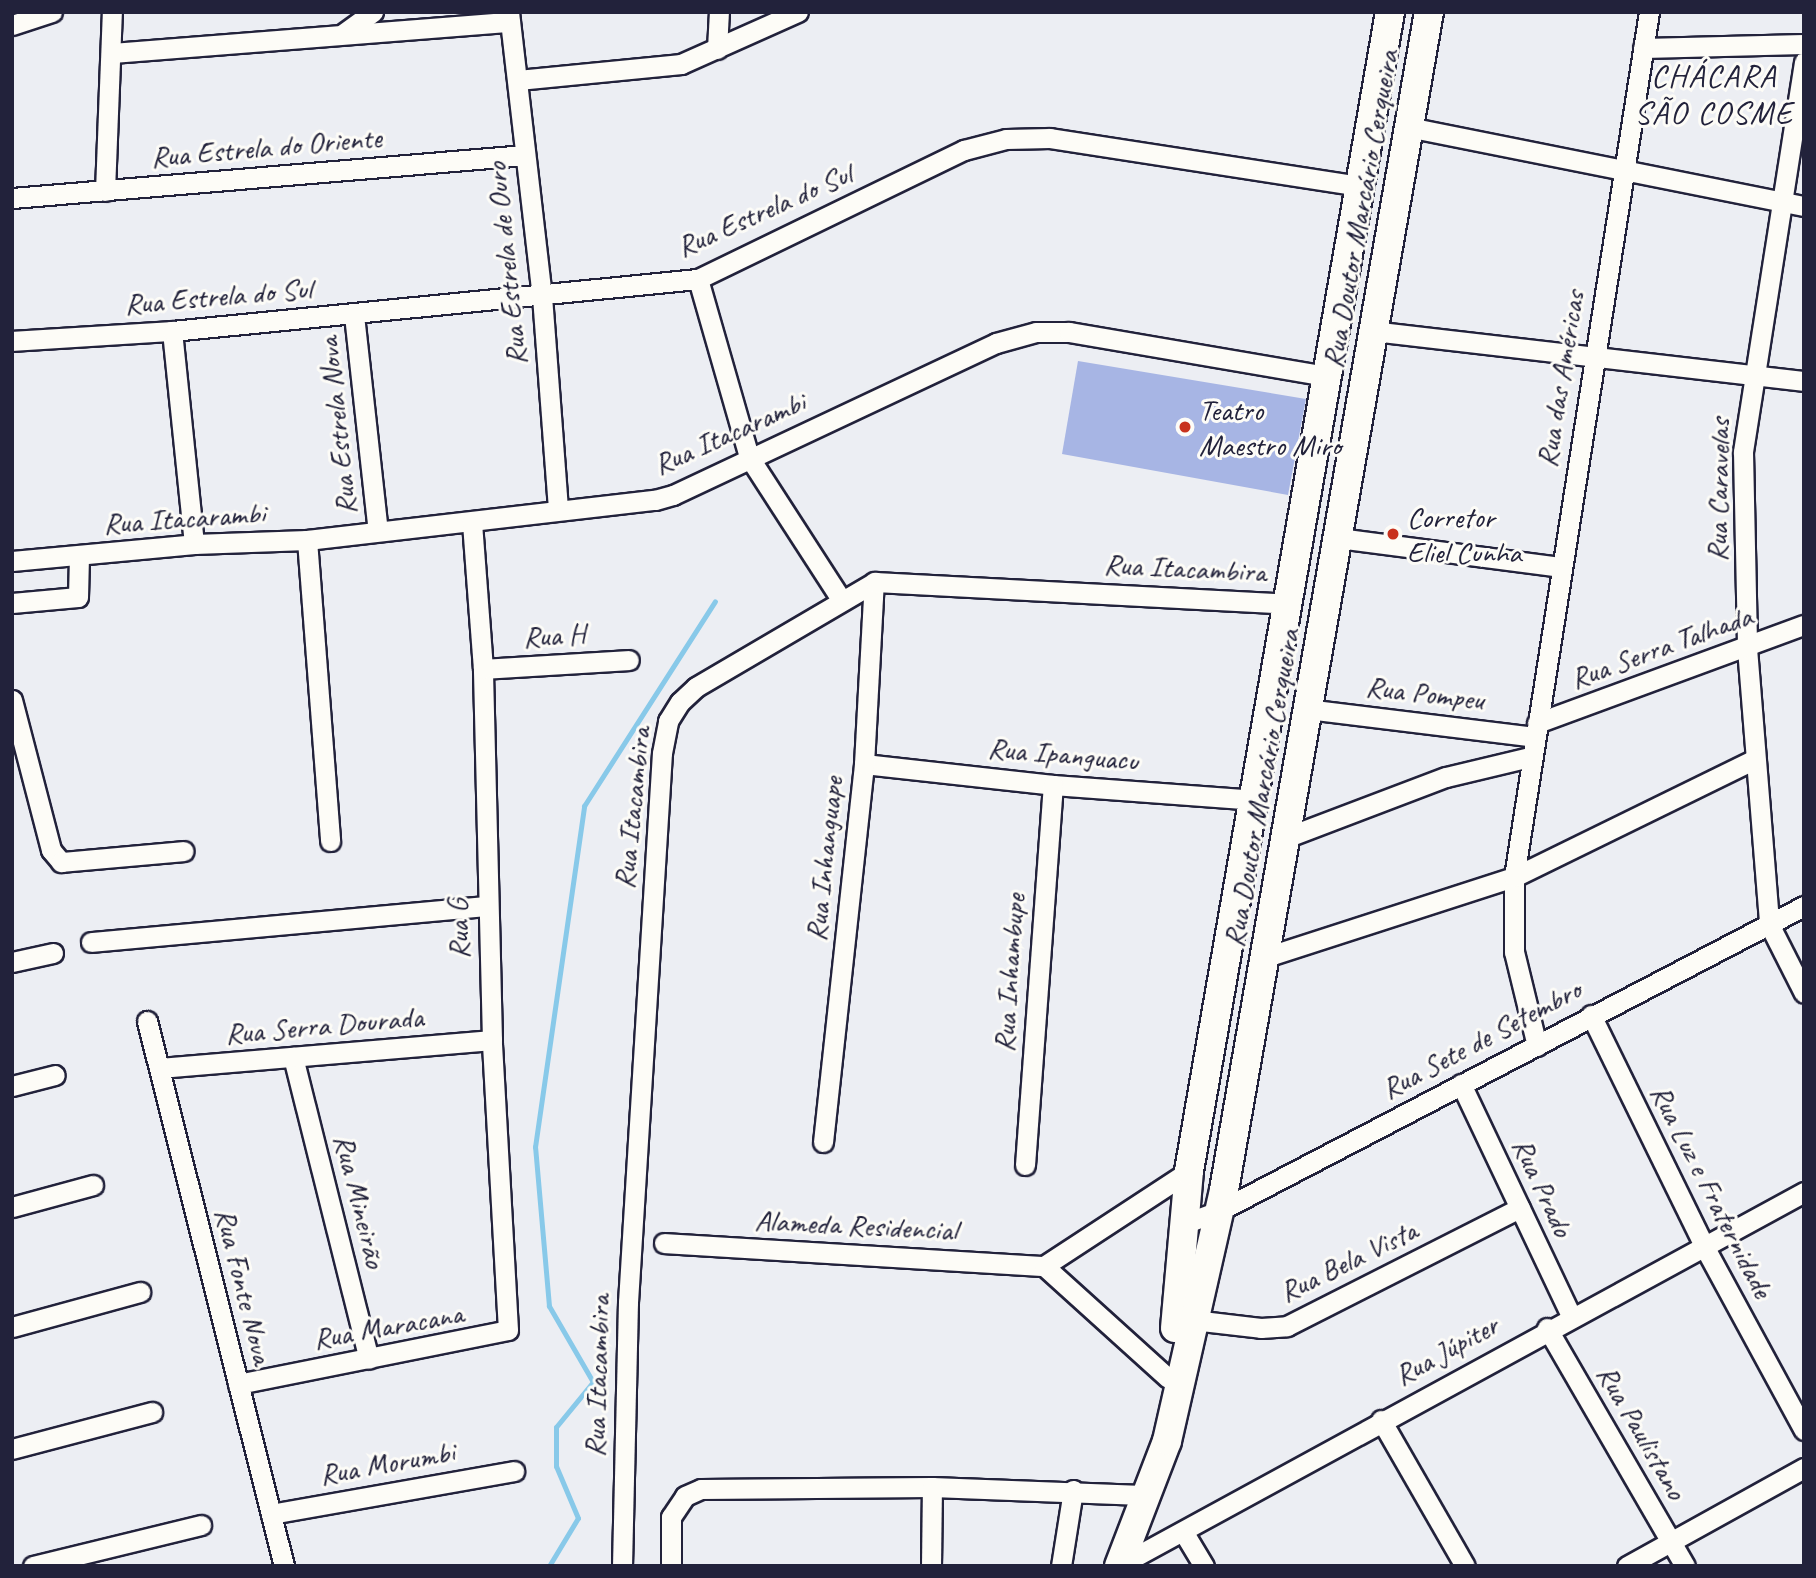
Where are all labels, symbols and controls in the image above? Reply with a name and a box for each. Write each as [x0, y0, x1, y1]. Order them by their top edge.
street label: Rua Doutor Marcário Cerqueira [1314, 47, 1406, 371]
district label: CHÁCARA SÃO COSME [1636, 58, 1792, 133]
street label: Rua Estrela do Oriente [149, 119, 383, 175]
street label: Rua Estrela do Sul [671, 156, 857, 264]
street label: Rua Estrela de Ouro [477, 161, 535, 367]
street label: Rua Estrela do Sul [123, 270, 313, 322]
street label: Rua das Américas [1528, 288, 1592, 470]
street label: Rua Estrela Nova [310, 336, 364, 516]
street label: Rua Itacarambi [648, 384, 810, 482]
place label: Teatro Maestro Miro [1199, 392, 1341, 462]
street label: Rua Caravelas [1699, 418, 1737, 562]
marker: Teatro Maestro Miro [1177, 419, 1193, 435]
street label: Rua Itacarambi [102, 494, 266, 542]
place label: Corretor Eliel Cunha [1407, 499, 1520, 570]
marker: Corretor Eliel Cunha [1385, 526, 1401, 542]
street label: Rua Itacambira [1103, 546, 1267, 590]
street label: Rua Serra Talhada [1566, 598, 1756, 696]
street label: Rua H [522, 615, 586, 655]
street label: Rua Doutor Marcário Cerqueira [1215, 626, 1307, 950]
street label: Rua Pompeu [1364, 668, 1486, 718]
street label: Rua Itacambira [606, 725, 658, 891]
street label: Rua Ipanguacu [986, 729, 1140, 779]
street label: Rua Inhanguape [797, 774, 851, 944]
street label: Rua Inhambupe [985, 892, 1033, 1054]
street label: Rua G [439, 898, 477, 960]
street label: Rua Sete de Setembro [1375, 971, 1587, 1107]
street label: Rua Serra Dourada [224, 998, 424, 1052]
street label: Rua Luz e Fraternidade [1642, 1078, 1782, 1304]
street label: Rua Mineirão [326, 1130, 394, 1272]
street label: Rua Prado [1504, 1132, 1582, 1242]
street label: Alameda Residencial [754, 1202, 958, 1248]
street label: Rua Fonte Nova [207, 1204, 281, 1368]
street label: Rua Bela Vista [1274, 1212, 1422, 1310]
street label: Rua Itacambira [576, 1294, 618, 1458]
street label: Rua Maracana [310, 1295, 466, 1357]
street label: Rua Júpiter [1388, 1307, 1504, 1393]
street label: Rua Paulistano [1589, 1358, 1695, 1506]
street label: Rua Morumbi [317, 1433, 457, 1493]

